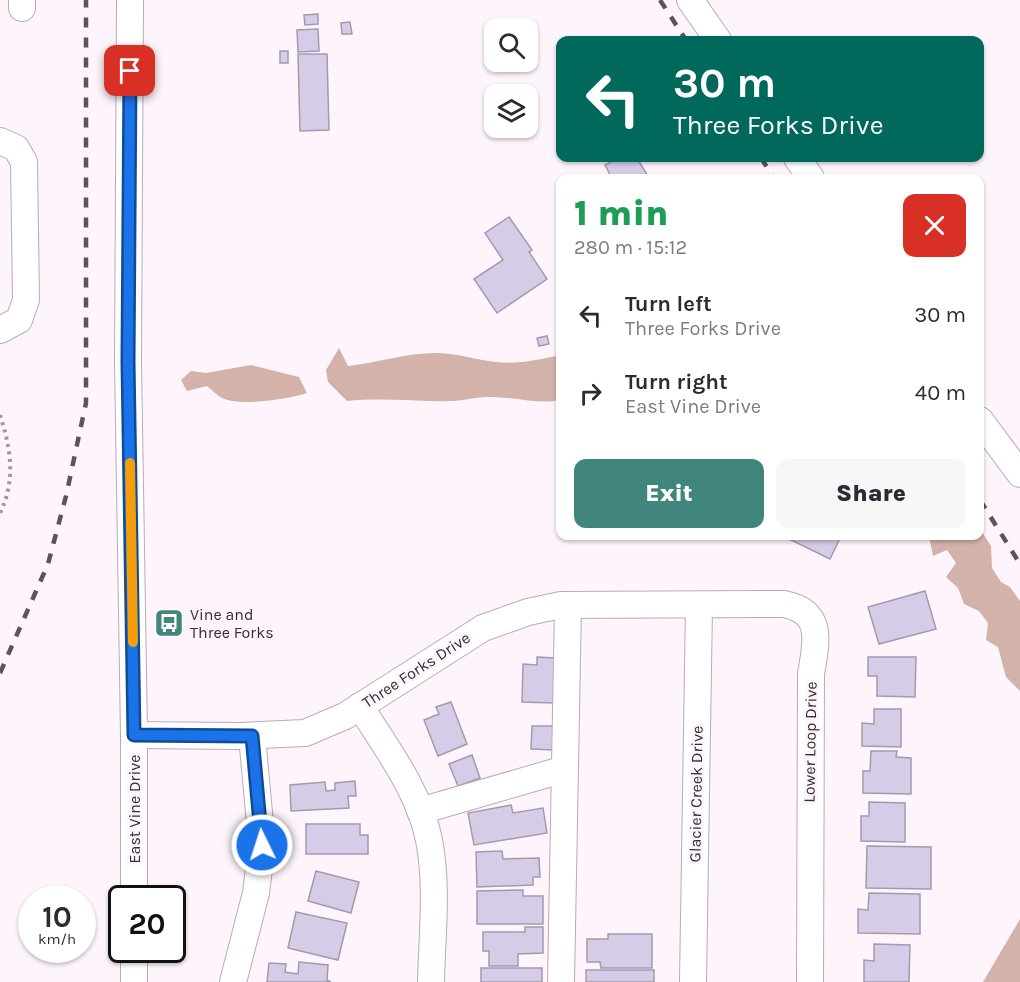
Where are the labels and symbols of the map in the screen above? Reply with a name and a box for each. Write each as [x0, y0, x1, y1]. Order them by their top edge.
pin [104, 45, 155, 96]
place label: Vine and Three Forks [190, 605, 274, 642]
bus stop icon: Vine and Three Forks [153, 607, 185, 639]
street label: Three Forks Drive [359, 628, 473, 712]
street label: Lower Loop Drive [799, 681, 821, 803]
street label: Glacier Creek Drive [685, 726, 707, 862]
street label: East Vine Drive [125, 755, 144, 863]
position arrow [230, 813, 294, 877]
speed limit sign: 20 [108, 885, 186, 963]

